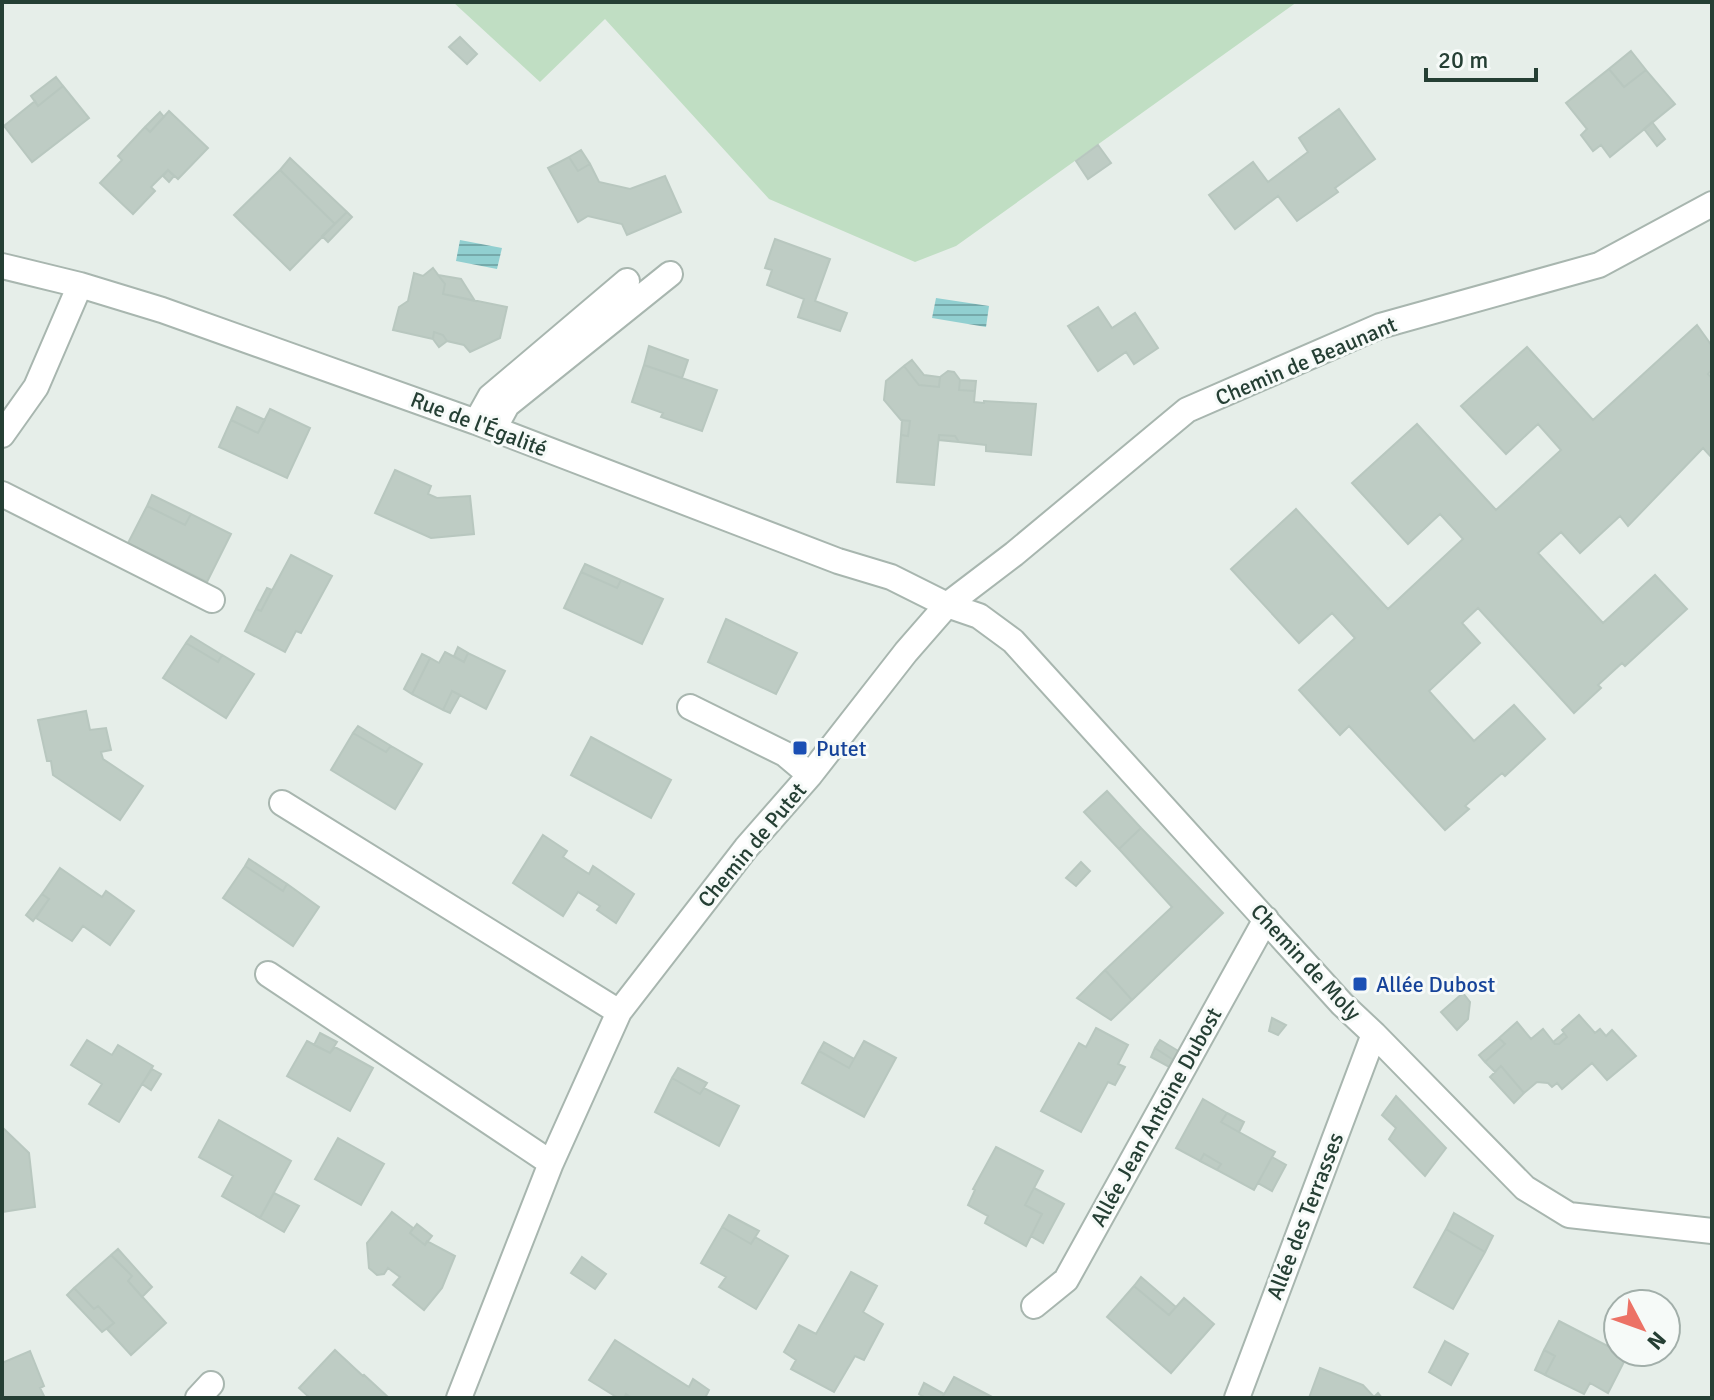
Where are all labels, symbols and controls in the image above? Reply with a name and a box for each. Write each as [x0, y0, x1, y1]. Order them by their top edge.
scale bar [1426, 32, 1536, 82]
text: 20 m [1438, 45, 1488, 75]
street label: Chemin de Beaunant [1211, 310, 1401, 411]
street label: Rue de l'Égalité [407, 386, 551, 462]
place label: Putet [816, 735, 867, 762]
marker: Putet [791, 739, 809, 757]
street label: Chemin de Putet [692, 777, 812, 913]
street label: Chemin de Moly [1245, 898, 1367, 1027]
place label: Allée Dubost [1376, 971, 1496, 998]
marker: Allée Dubost [1351, 975, 1369, 993]
street label: Allée Jean Antoine Dubost [1084, 1002, 1228, 1231]
street label: Allée des Terrasses [1261, 1129, 1349, 1303]
north arrow [1602, 1288, 1682, 1368]
text: N [1642, 1326, 1672, 1355]

